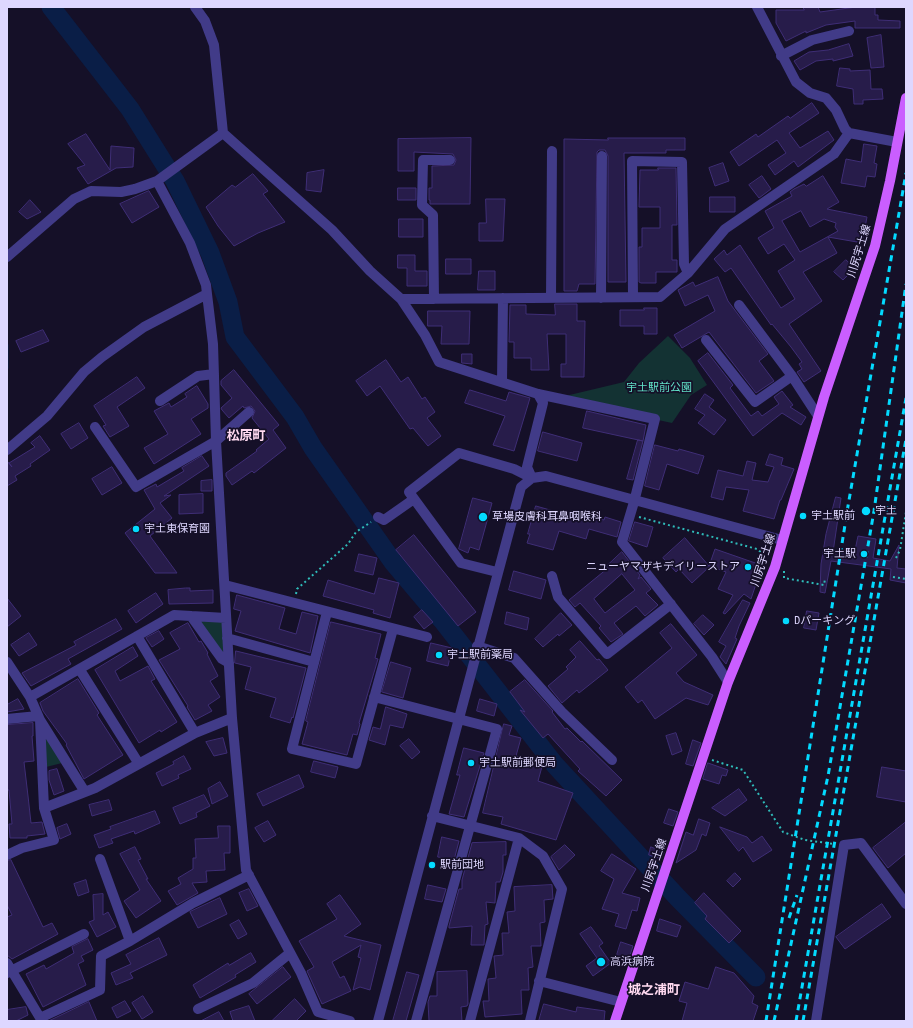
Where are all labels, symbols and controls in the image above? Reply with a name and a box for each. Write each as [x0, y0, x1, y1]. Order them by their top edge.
street label: 川尻宇土線 [845, 223, 873, 279]
park label: 宇土駅前公園 [626, 381, 692, 395]
district label: 松原町 [227, 428, 265, 444]
place label: 宇土 [875, 504, 897, 518]
marker: 宇土 [860, 505, 872, 517]
place label: 宇土駅前 [811, 509, 855, 523]
place label: 草場皮膚科耳鼻咽喉科 [492, 510, 602, 524]
marker: 草場皮膚科耳鼻咽喉科 [477, 511, 489, 523]
marker: 宇土駅前 [798, 511, 808, 521]
place label: 宇土東保育園 [144, 522, 210, 536]
marker: 宇土東保育園 [131, 524, 141, 534]
street label: 川尻宇土線 [748, 532, 778, 588]
place label: 宇土駅 [823, 547, 856, 561]
marker: 宇土駅 [859, 549, 869, 559]
place label: ニューヤマザキデイリーストア [586, 560, 740, 574]
marker: ニューヤマザキデイリーストア [743, 562, 753, 572]
place label: Dパーキング [794, 614, 855, 628]
marker: Dパーキング [781, 616, 791, 626]
place label: 宇土駅前薬局 [447, 648, 513, 662]
marker: 宇土駅前薬局 [434, 650, 444, 660]
place label: 宇土駅前郵便局 [479, 756, 556, 770]
marker: 宇土駅前郵便局 [466, 758, 476, 768]
street label: 川尻宇土線 [639, 837, 669, 893]
place label: 駅前団地 [440, 858, 484, 872]
marker: 駅前団地 [427, 860, 437, 870]
place label: 高浜病院 [610, 955, 654, 969]
marker: 高浜病院 [595, 956, 607, 968]
district label: 城之浦町 [628, 982, 680, 998]

